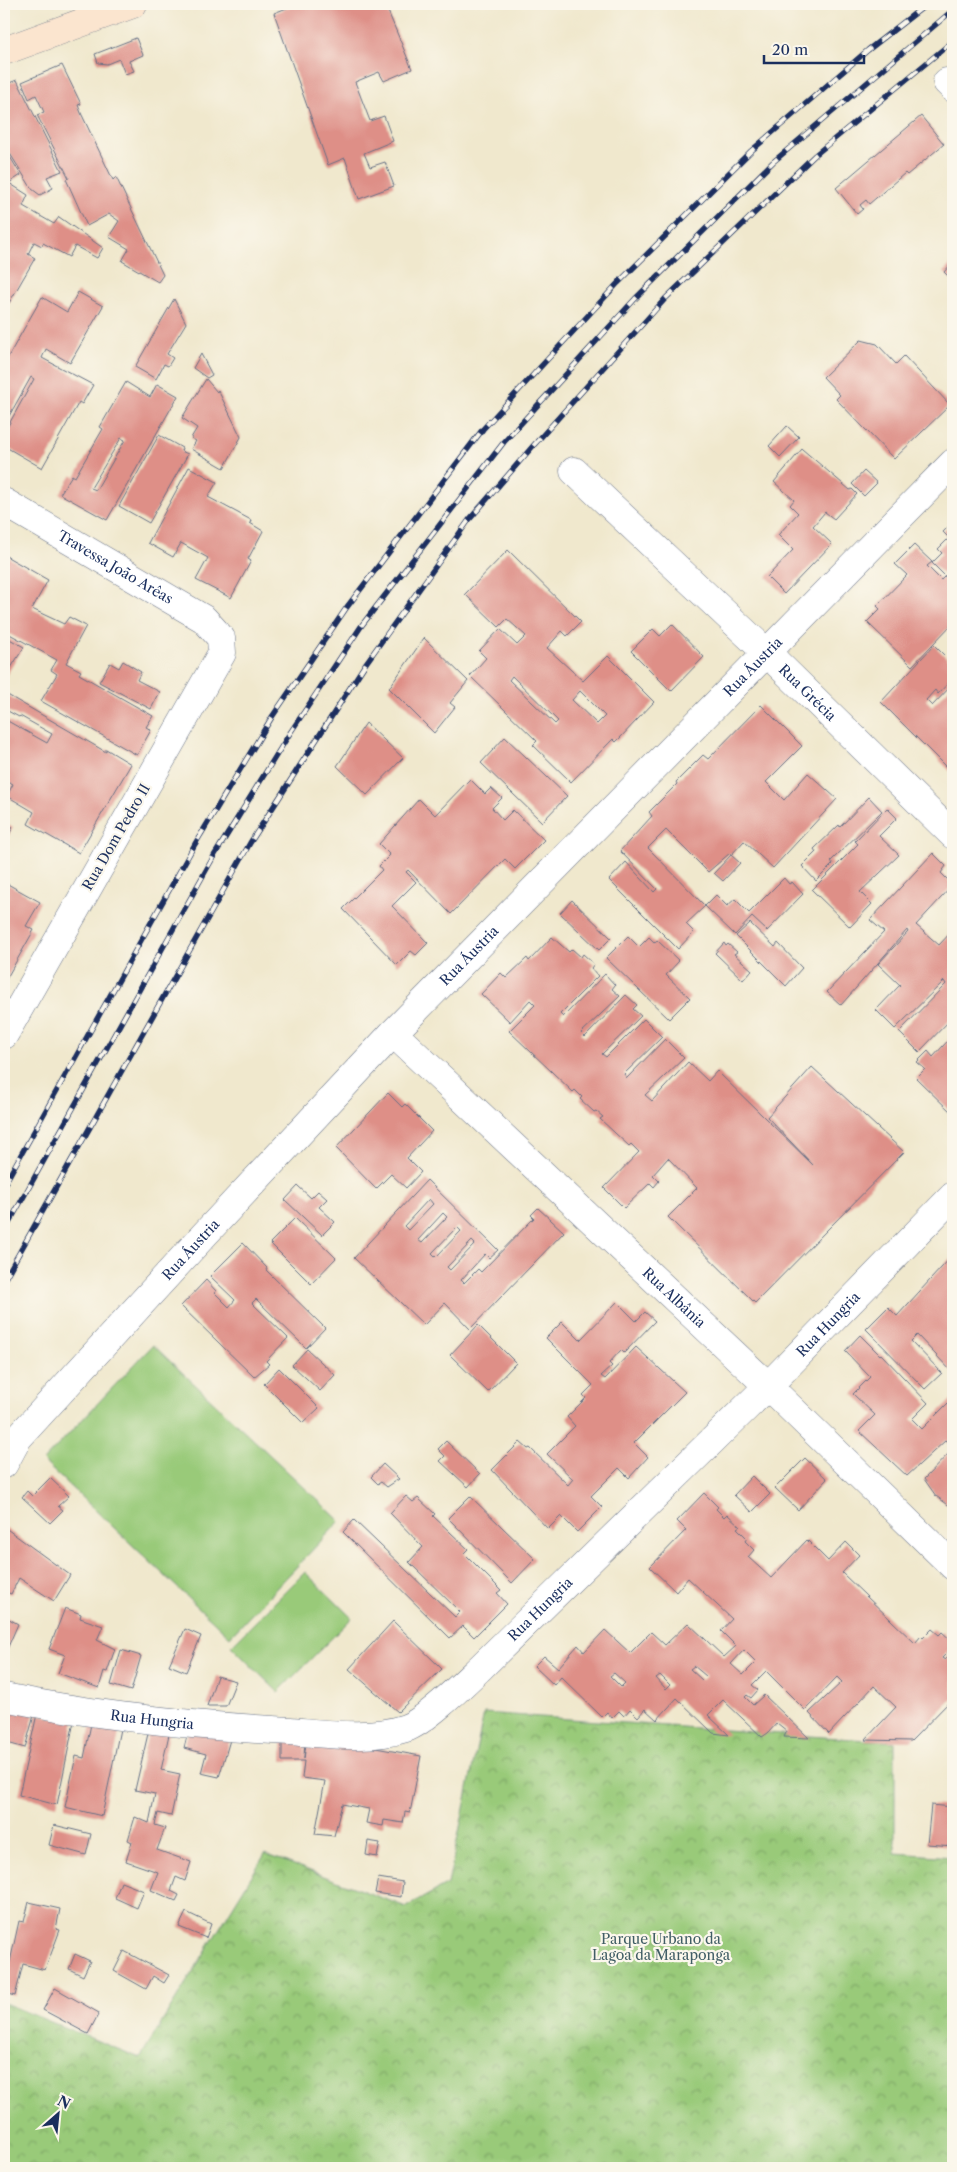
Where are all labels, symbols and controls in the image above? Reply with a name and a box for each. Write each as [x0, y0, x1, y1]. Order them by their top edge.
scale bar [764, 32, 864, 64]
text: 20 m [772, 40, 808, 59]
street label: Travessa João Arêas [54, 526, 176, 608]
street label: Rua Áustria [720, 633, 787, 700]
street label: Rua Grécia [775, 660, 841, 725]
street label: Rua Dom Pedro II [78, 780, 154, 894]
street label: Rua Áustria [436, 922, 503, 989]
street label: Rua Áustria [158, 1215, 224, 1284]
street label: Rua Albânia [639, 1264, 710, 1332]
street label: Rua Hungria [792, 1287, 864, 1361]
street label: Rua Hungria [504, 1573, 577, 1645]
street label: Rua Hungria [109, 1706, 195, 1733]
park label: Parque Urbano da Lagoa da Maraponga [592, 1930, 731, 1964]
north arrow [32, 2090, 82, 2140]
text: N [54, 2092, 73, 2113]

